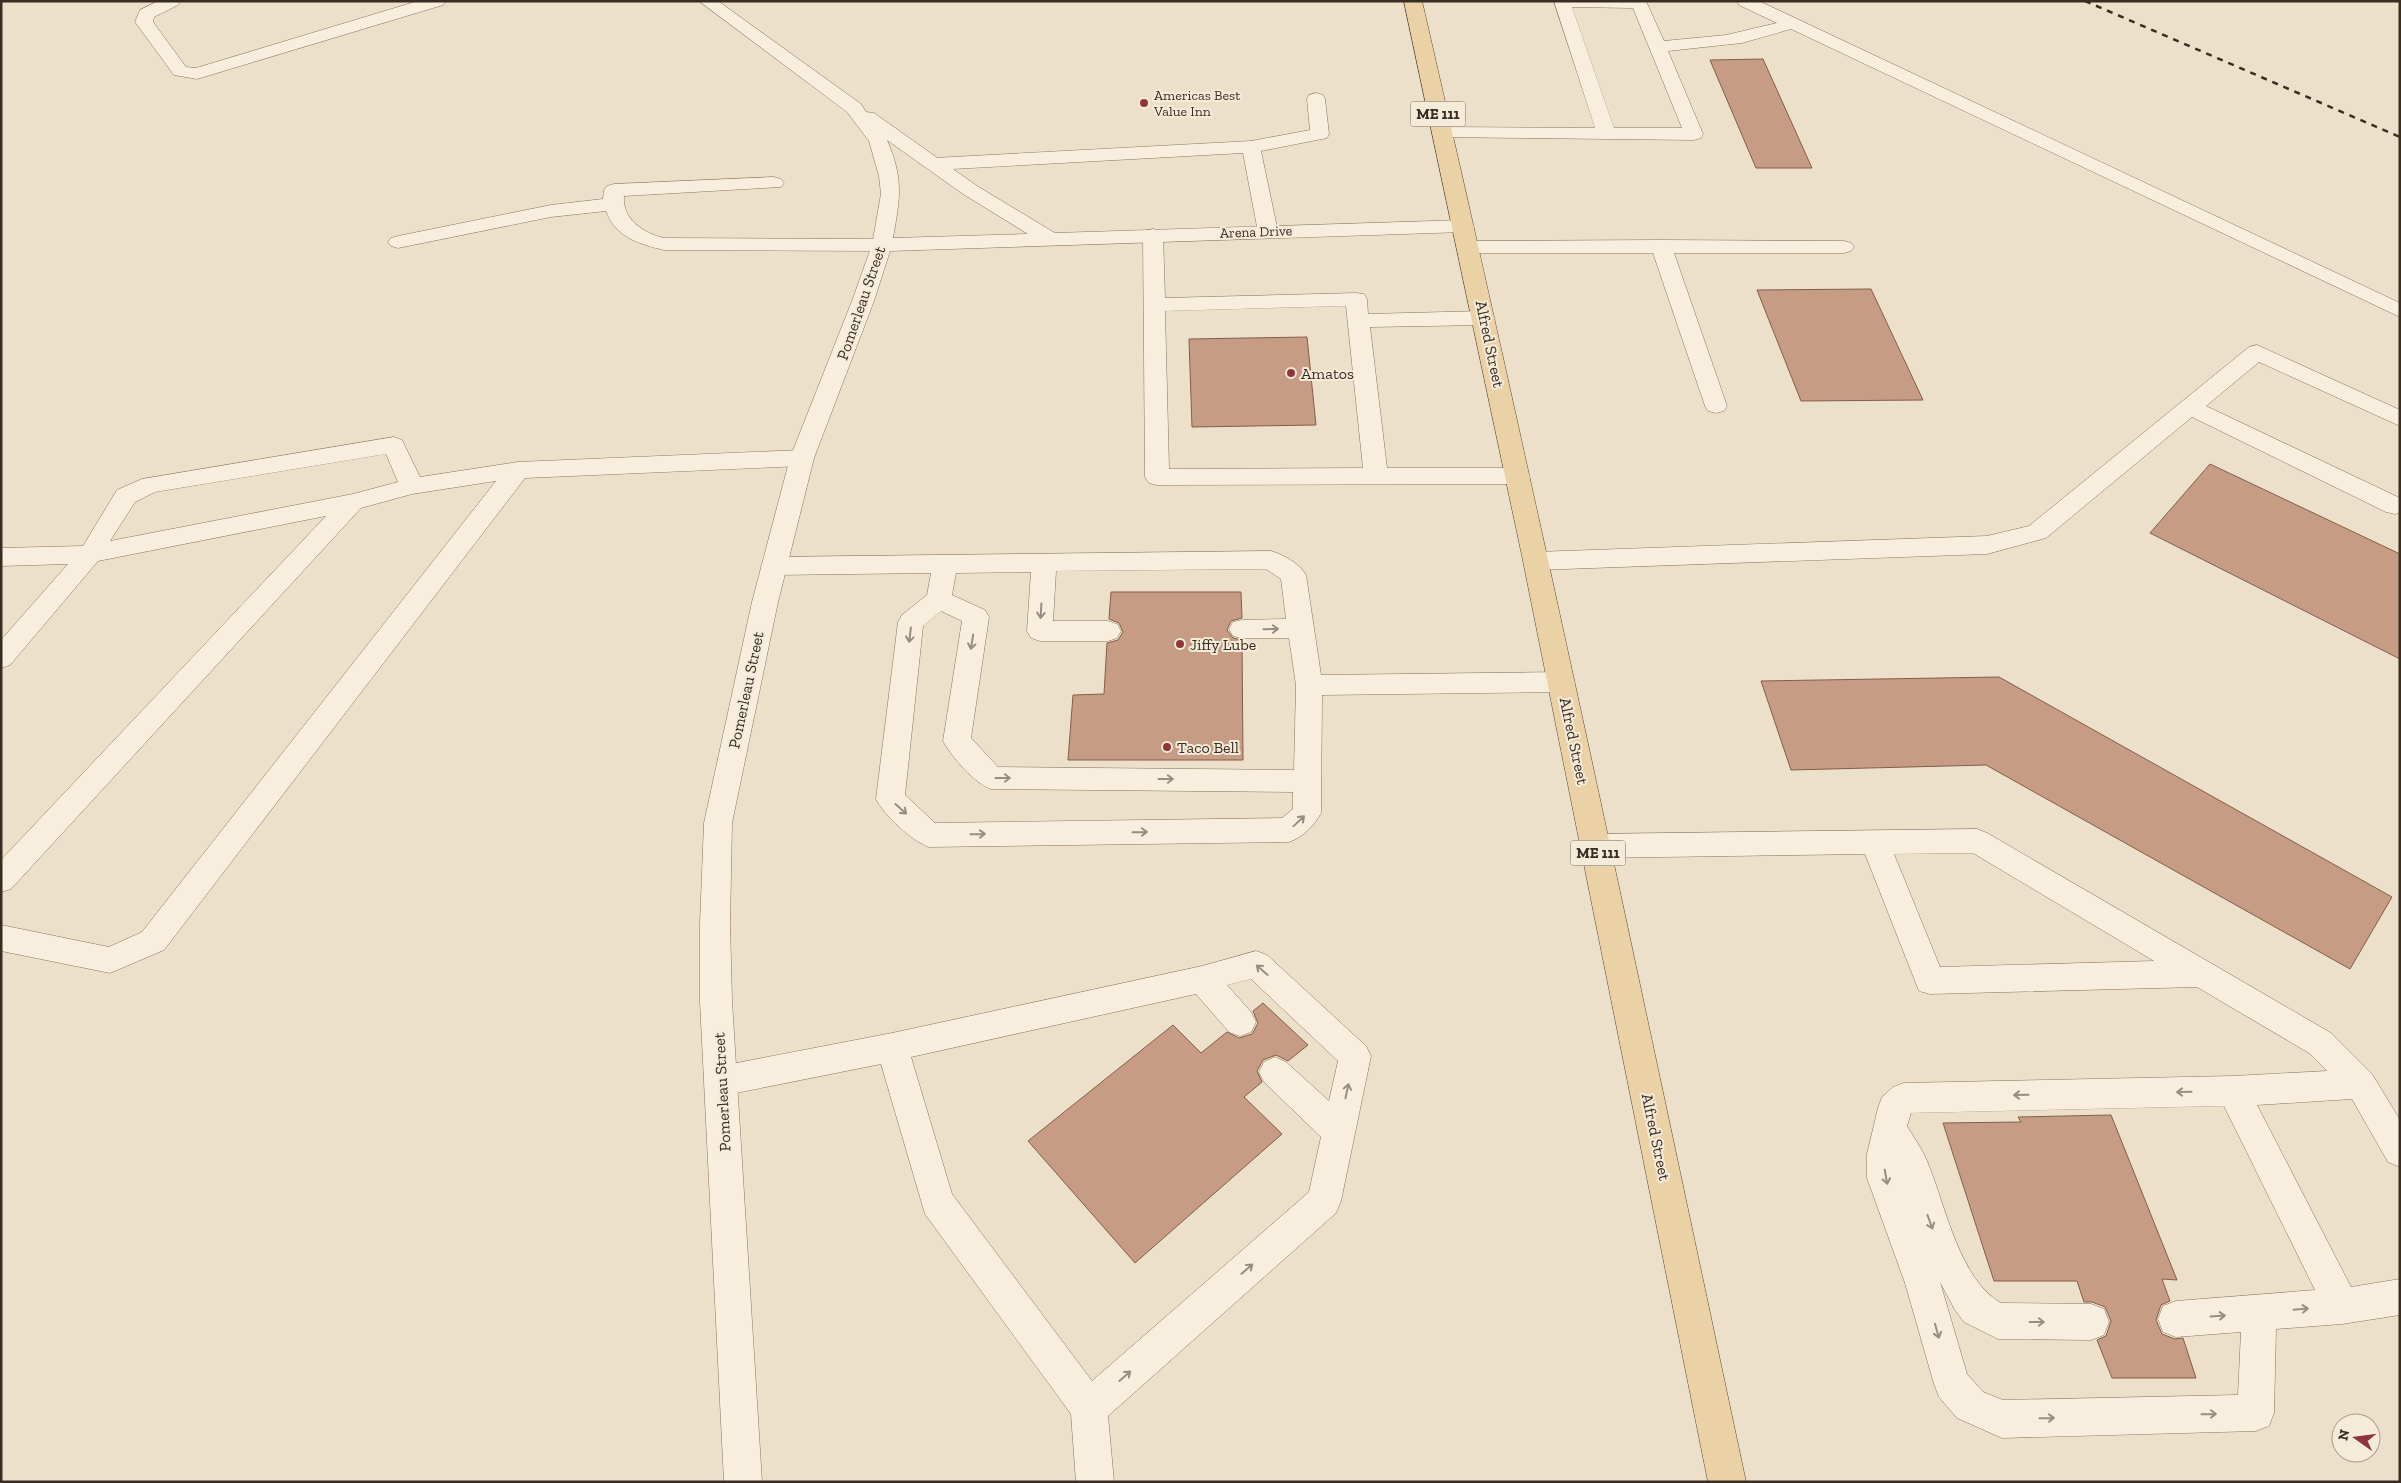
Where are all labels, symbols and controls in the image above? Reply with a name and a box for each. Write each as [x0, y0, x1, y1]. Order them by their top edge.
place label: Americas Best Value Inn [1153, 87, 1241, 120]
marker: Americas Best Value Inn [1138, 97, 1150, 109]
road number: ME 111 [1410, 102, 1466, 126]
street label: Arena Drive [1219, 222, 1293, 242]
street label: Pomerleau Street [833, 243, 889, 362]
street label: Alfred Street [1472, 299, 1509, 389]
place label: Amatos [1301, 364, 1354, 383]
marker: Amatos [1285, 367, 1297, 379]
one-way arrow [1036, 602, 1045, 618]
one-way arrow [1262, 624, 1279, 634]
one-way arrow [905, 627, 915, 643]
street label: Pomerleau Street [724, 630, 768, 750]
one-way arrow [967, 633, 977, 649]
place label: Jiffy Lube [1190, 635, 1256, 654]
marker: Jiffy Lube [1174, 638, 1186, 650]
street label: Alfred Street [1556, 696, 1593, 786]
place label: Taco Bell [1177, 738, 1239, 757]
marker: Taco Bell [1161, 741, 1173, 753]
one-way arrow [994, 773, 1011, 783]
one-way arrow [1157, 775, 1173, 784]
one-way arrow [894, 803, 907, 815]
one-way arrow [1293, 815, 1306, 827]
one-way arrow [1132, 827, 1148, 837]
one-way arrow [970, 829, 986, 839]
road number: ME 111 [1570, 840, 1626, 866]
one-way arrow [1255, 964, 1268, 975]
street label: Pomerleau Street [709, 1032, 735, 1152]
one-way arrow [1343, 1083, 1353, 1099]
one-way arrow [2176, 1087, 2192, 1097]
one-way arrow [2014, 1091, 2030, 1100]
street label: Alfred Street [1638, 1092, 1675, 1182]
one-way arrow [1881, 1169, 1891, 1185]
one-way arrow [1926, 1214, 1935, 1229]
one-way arrow [1241, 1263, 1254, 1274]
one-way arrow [2292, 1304, 2308, 1314]
one-way arrow [2209, 1311, 2225, 1320]
one-way arrow [2028, 1317, 2045, 1327]
one-way arrow [1932, 1323, 1942, 1339]
one-way arrow [1119, 1370, 1132, 1382]
one-way arrow [2201, 1409, 2217, 1419]
one-way arrow [2038, 1413, 2055, 1423]
north arrow [2331, 1413, 2381, 1463]
text: N [2334, 1427, 2353, 1442]

